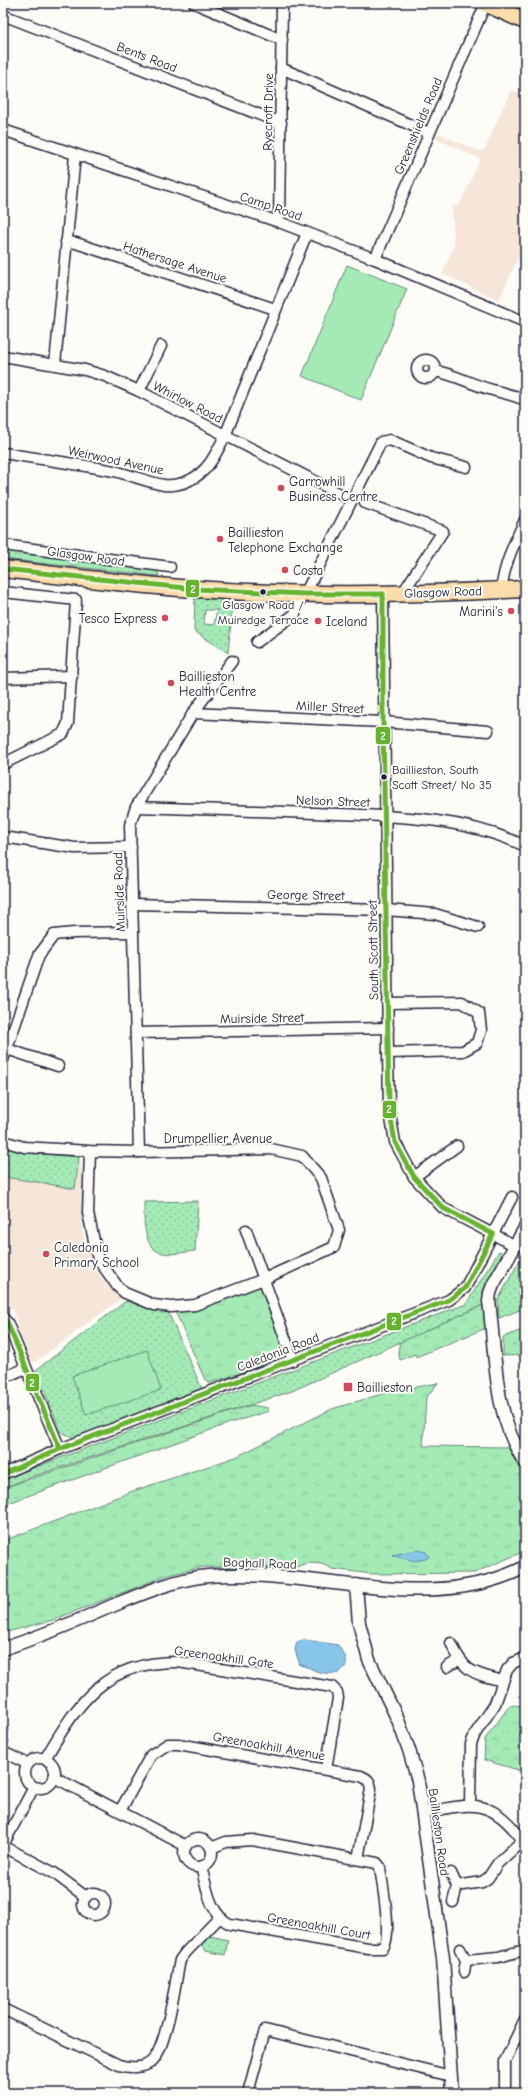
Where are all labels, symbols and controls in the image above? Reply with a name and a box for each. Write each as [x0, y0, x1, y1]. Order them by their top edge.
street label: Bents Road [115, 39, 179, 75]
street label: Ryecroft Drive [260, 73, 276, 151]
street label: Greenshields Road [391, 75, 445, 177]
street label: Camp Road [238, 188, 304, 224]
street label: Hathersage Avenue [121, 238, 229, 286]
street label: Whirlow Road [151, 378, 225, 426]
street label: Weirwood Avenue [67, 443, 166, 478]
place label: Garrowhill Business Centre [289, 474, 378, 504]
marker: Garrowhill Business Centre [276, 483, 286, 493]
place label: Baillieston Telephone Exchange [228, 525, 343, 555]
marker: Baillieston Telephone Exchange [215, 534, 225, 544]
street label: Glasgow Road [46, 543, 126, 569]
place label: Costa [293, 563, 323, 578]
marker: Costa [280, 565, 290, 575]
line badge: 2 [185, 579, 200, 598]
text: 2 [190, 583, 196, 596]
street label: Glasgow Road [404, 583, 482, 601]
marker: Glasgow Road / Muiredge Terrace [258, 587, 268, 597]
place label: Glasgow Road / Muiredge Terrace [218, 598, 308, 627]
place label: Marini's [459, 604, 503, 619]
marker: Marini's [506, 606, 516, 616]
place label: Tesco Express [79, 611, 157, 626]
marker: Tesco Express [160, 613, 170, 623]
place label: Iceland [326, 614, 368, 629]
marker: Iceland [313, 616, 323, 626]
place label: Baillieston Health Centre [179, 669, 257, 699]
marker: Baillieston Health Centre [166, 678, 176, 688]
street label: Miller Street [296, 698, 366, 716]
line badge: 2 [375, 726, 391, 745]
text: 2 [380, 730, 386, 743]
place label: Baillieston, South Scott Street/ No 35 [392, 763, 492, 792]
marker: Baillieston, South Scott Street/ No 35 [379, 772, 389, 782]
street label: Nelson Street [296, 792, 372, 810]
street label: Muirside Road [110, 852, 128, 932]
street label: George Street [267, 887, 346, 903]
street label: South Scott Street [365, 898, 381, 1000]
street label: Muirside Street [220, 1010, 306, 1026]
line badge: 2 [382, 1100, 397, 1119]
text: 2 [386, 1103, 392, 1116]
street label: Drumpellier Avenue [164, 1131, 273, 1146]
place label: Caledonia Primary School [54, 1240, 139, 1270]
marker: Caledonia Primary School [41, 1249, 51, 1259]
line badge: 2 [386, 1312, 402, 1331]
text: 2 [391, 1315, 397, 1328]
street label: Caledonia Road [235, 1329, 321, 1375]
line badge: 2 [25, 1373, 40, 1392]
text: 2 [29, 1377, 35, 1390]
place label: Baillieston [357, 1380, 413, 1395]
marker: Baillieston [342, 1381, 354, 1393]
street label: Boghall Road [223, 1554, 297, 1572]
street label: Greenoakhill Gate [173, 1643, 275, 1671]
street label: Greenoakhill Avenue [212, 1729, 327, 1763]
street label: Baillieston Road [425, 1787, 453, 1877]
street label: Greenoakhill Court [266, 1910, 373, 1943]

